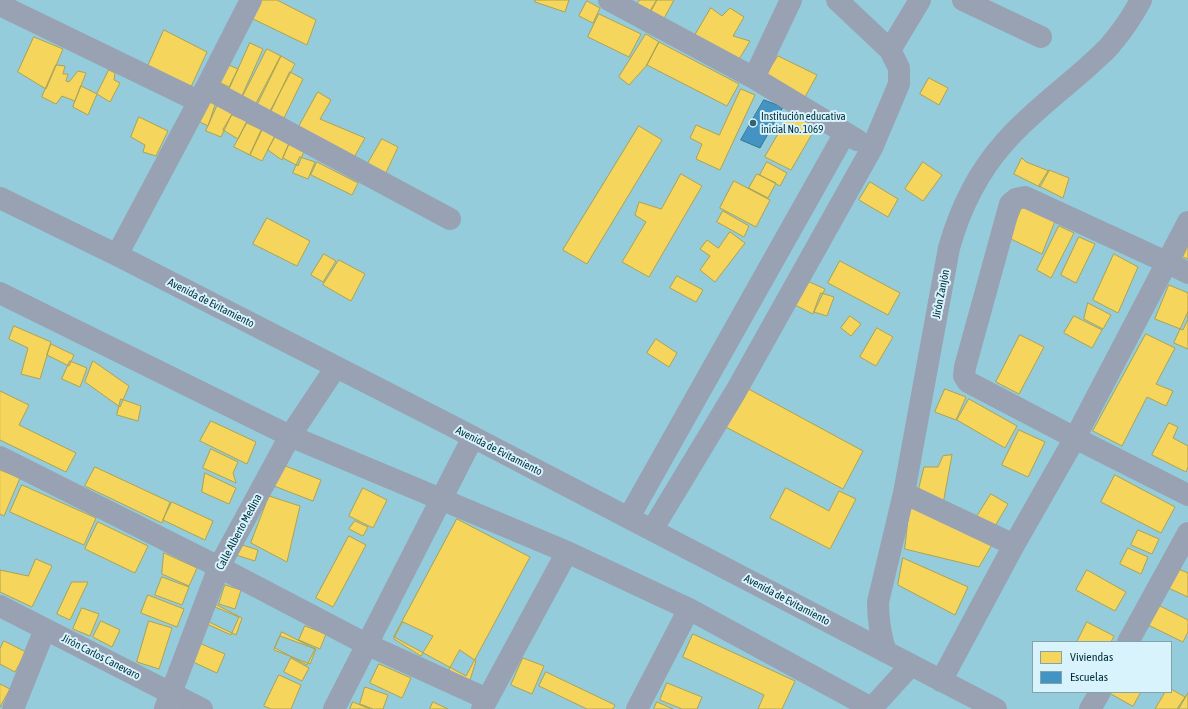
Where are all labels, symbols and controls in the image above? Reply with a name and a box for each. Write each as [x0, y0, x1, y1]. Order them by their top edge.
place label: Institución educativa inicial No. 1069 [761, 110, 846, 136]
marker: Institución educativa inicial No. 1069 [748, 118, 758, 128]
street label: Jirón Zanjón [930, 268, 952, 320]
street label: Avenida de Evitamiento [166, 275, 256, 331]
street label: Avenida de Evitamiento [454, 423, 544, 479]
street label: Calle Alberto Medina [213, 492, 265, 572]
street label: Avenida de Evitamiento [742, 572, 832, 628]
street label: Jirón Carlos Canevaro [60, 632, 142, 682]
legend [1032, 641, 1172, 693]
text: Viviendas [1070, 650, 1113, 664]
text: Escuelas [1070, 670, 1108, 684]

